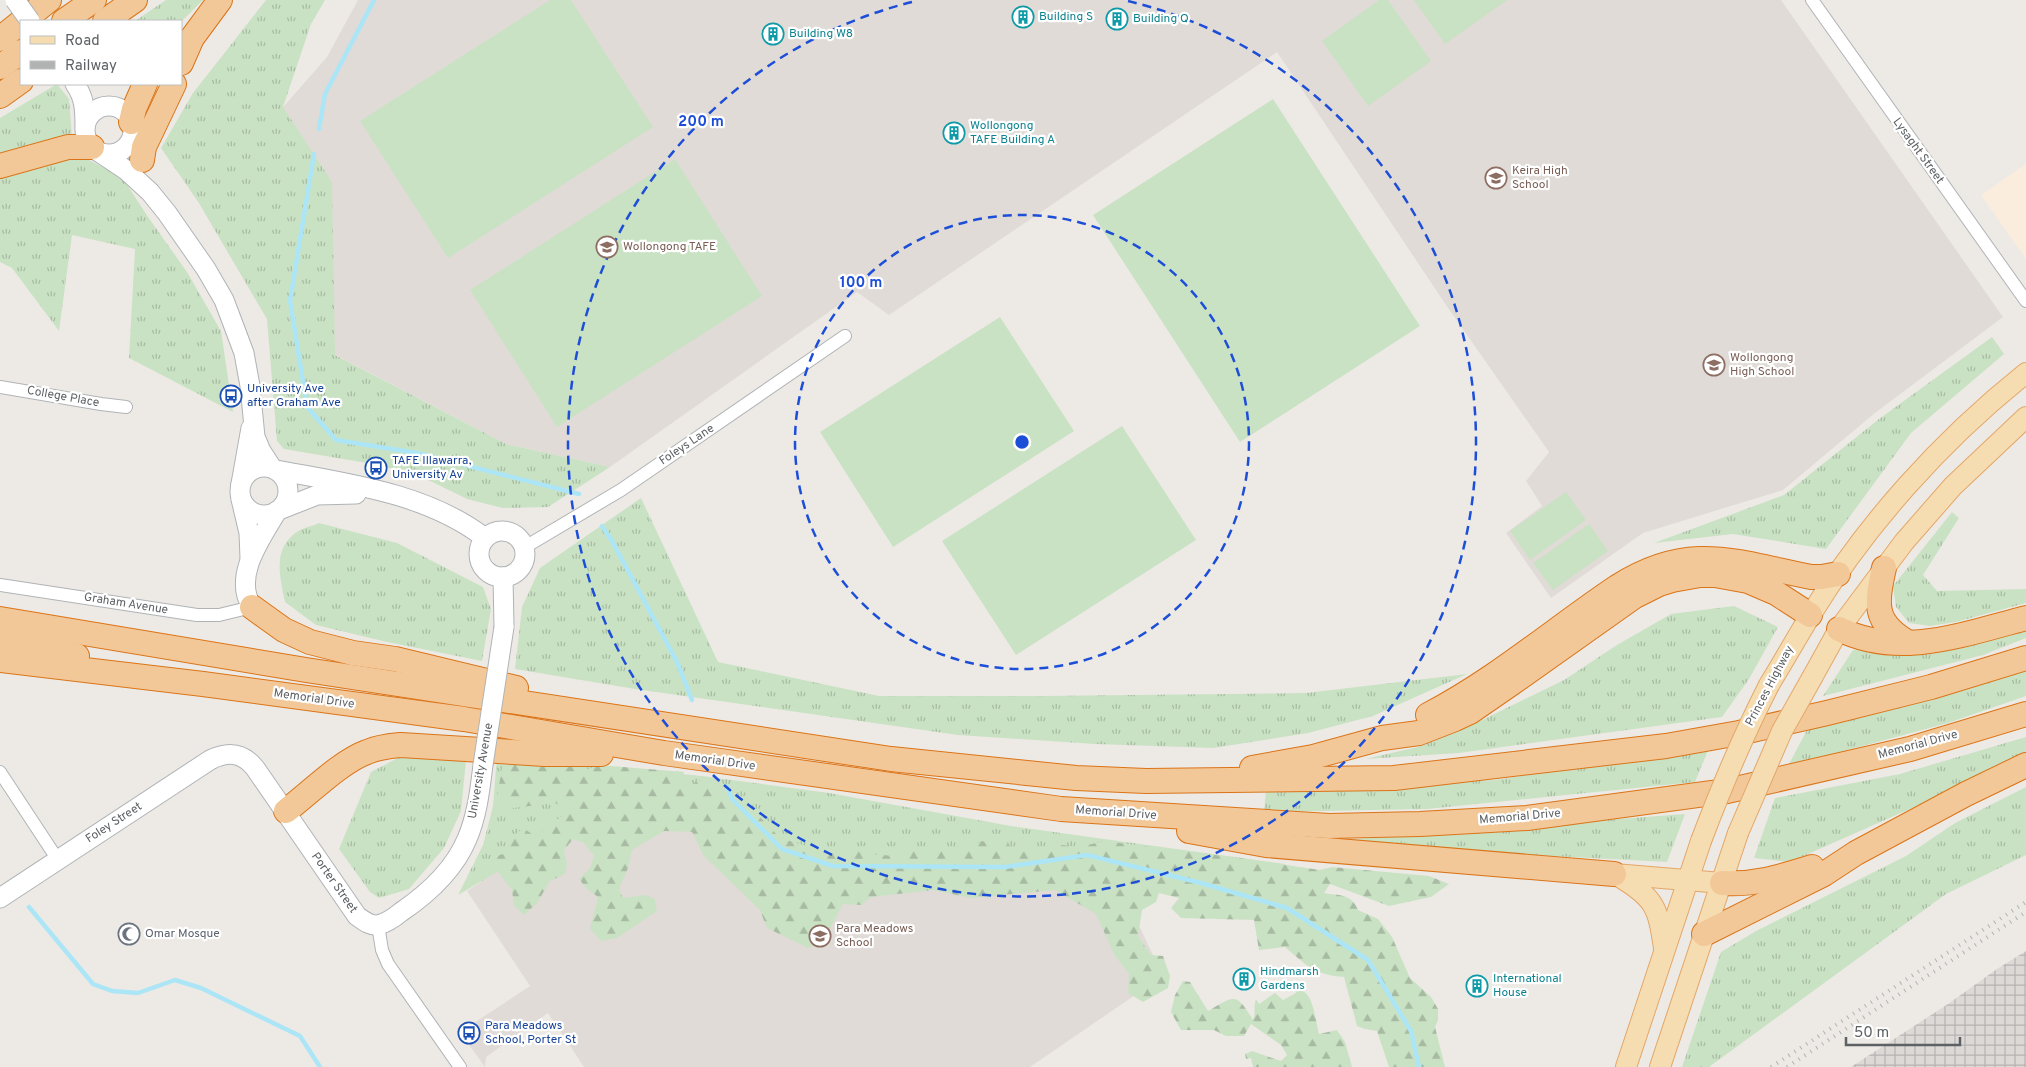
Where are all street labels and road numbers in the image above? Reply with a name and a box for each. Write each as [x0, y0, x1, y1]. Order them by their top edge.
street label: Lysaght Street [1889, 115, 1947, 187]
street label: College Place [26, 383, 100, 411]
street label: Foleys Lane [656, 421, 718, 469]
street label: Graham Avenue [83, 589, 169, 619]
street label: Princes Highway [1742, 643, 1798, 729]
street label: Memorial Drive [272, 685, 356, 713]
street label: University Avenue [465, 722, 497, 820]
street label: Memorial Drive [1877, 727, 1959, 763]
street label: Memorial Drive [673, 747, 757, 775]
street label: Foley Street [83, 799, 145, 847]
street label: Memorial Drive [1075, 802, 1157, 824]
street label: Memorial Drive [1479, 805, 1561, 829]
street label: Porter Street [307, 849, 361, 917]

